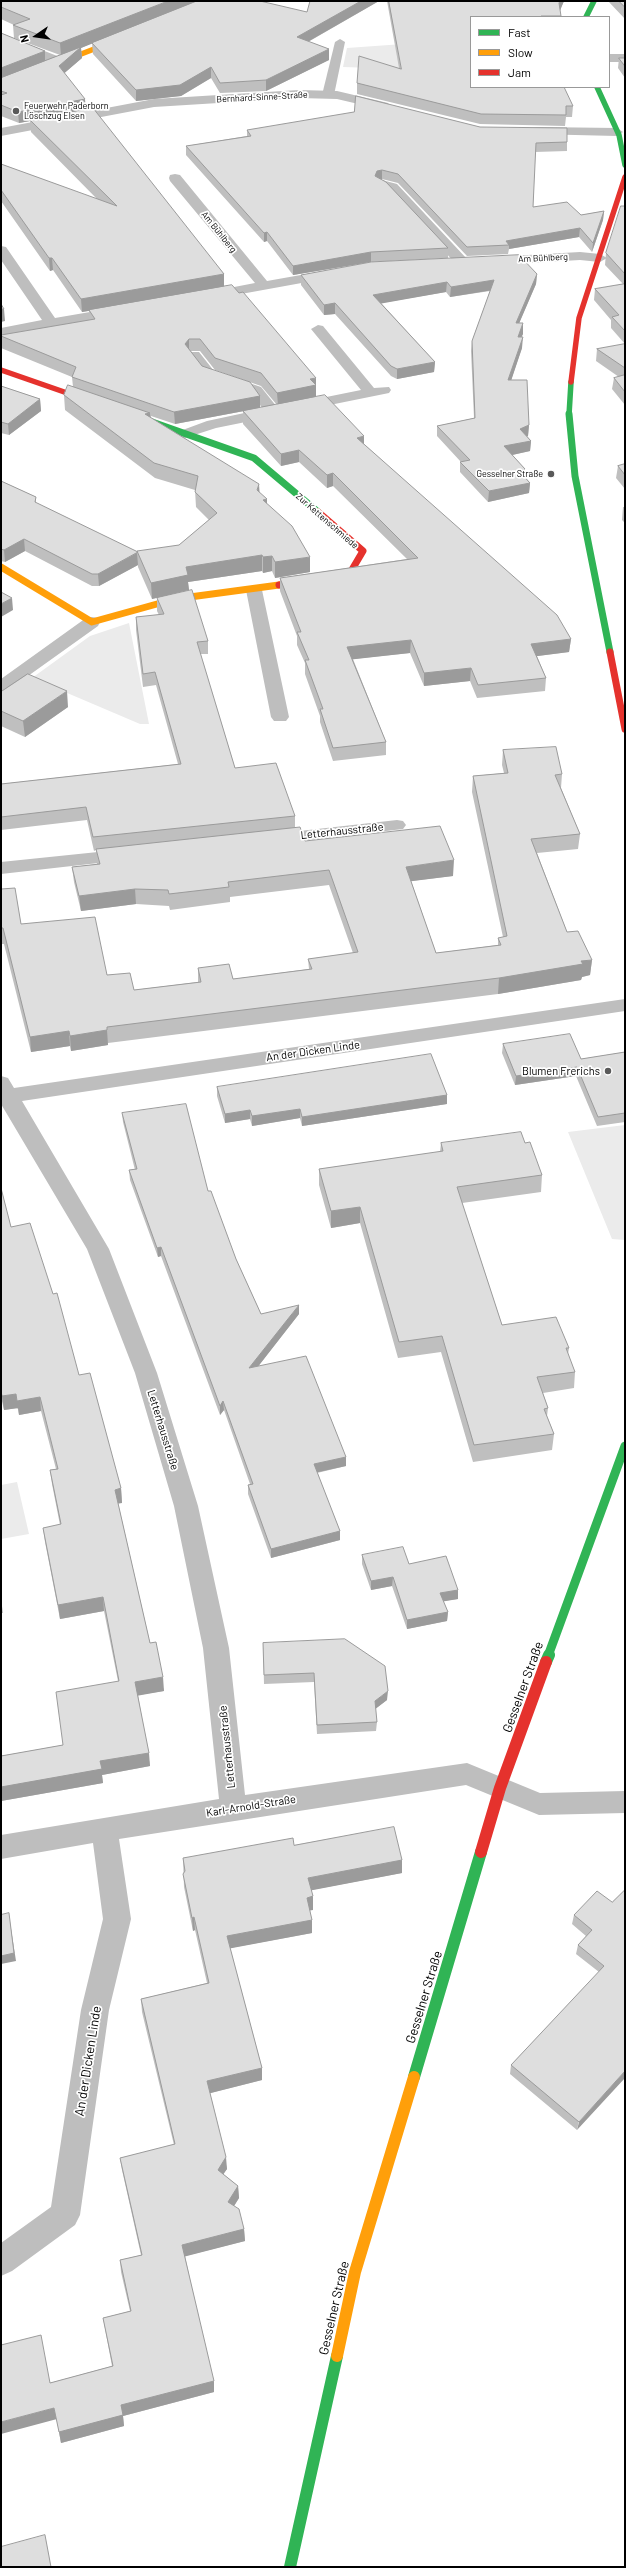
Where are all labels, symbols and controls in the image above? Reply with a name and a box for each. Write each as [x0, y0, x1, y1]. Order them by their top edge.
north arrow [16, 16, 56, 56]
legend [470, 16, 610, 88]
text: Fast [508, 25, 531, 39]
text: N [17, 34, 31, 44]
text: Slow [508, 45, 533, 59]
text: Jam [508, 65, 531, 79]
street label: Bernhard-Sinne-Straße [216, 89, 308, 105]
place label: Feuerwehr Paderborn Löschzug Elsen [24, 101, 109, 122]
marker: Feuerwehr Paderborn Löschzug Elsen [11, 106, 21, 116]
street label: Am Bühlberg [199, 209, 239, 255]
street label: Am Bühlberg [518, 251, 568, 265]
place label: Gesselner Straße [477, 469, 543, 479]
marker: Gesselner Straße [546, 469, 556, 479]
street label: Zur Kettenschmiede [294, 491, 360, 551]
street label: Letterhausstraße [300, 820, 384, 842]
street label: An der Dicken Linde [265, 1038, 361, 1064]
place label: Blumen Frerichs [522, 1064, 600, 1078]
marker: Blumen Frerichs [603, 1066, 613, 1076]
street label: Letterhausstraße [145, 1388, 181, 1472]
street label: Gesselner Straße [499, 1639, 547, 1735]
street label: Letterhausstraße [216, 1705, 238, 1789]
street label: Karl-Arnold-Straße [205, 1792, 297, 1820]
street label: Gesselner Straße [403, 1949, 445, 2045]
street label: An der Dicken Linde [72, 2005, 104, 2117]
street label: Gesselner Straße [316, 2259, 352, 2357]

